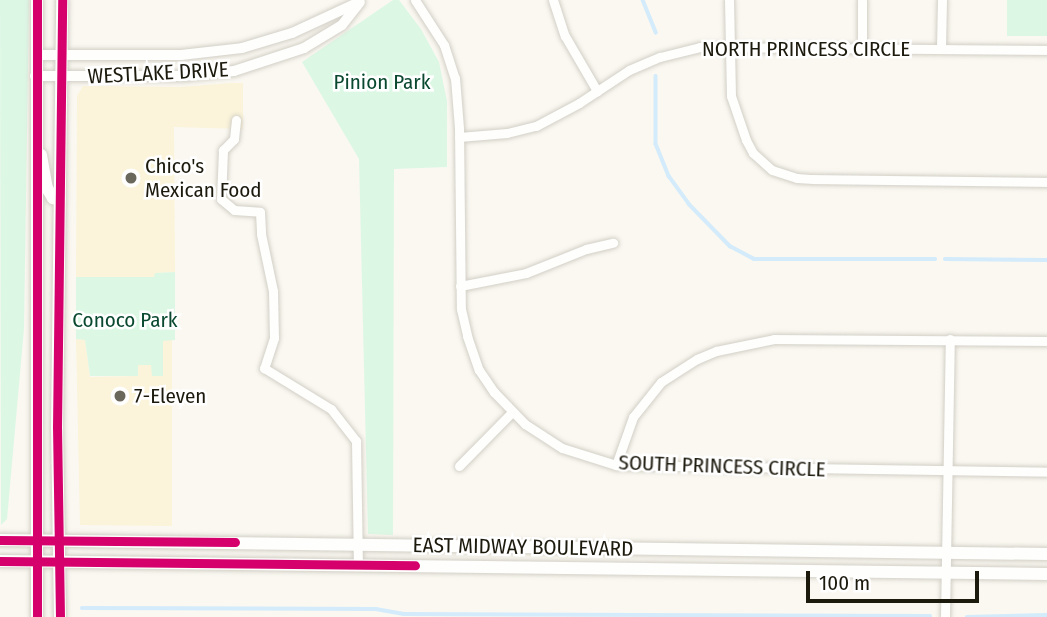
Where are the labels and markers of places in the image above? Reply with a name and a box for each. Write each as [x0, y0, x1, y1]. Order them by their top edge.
place label: Chico's Mexican Food [145, 153, 261, 203]
marker: Chico's Mexican Food [123, 170, 139, 186]
place label: 7-Eleven [134, 383, 206, 409]
marker: 7-Eleven [112, 388, 128, 404]

